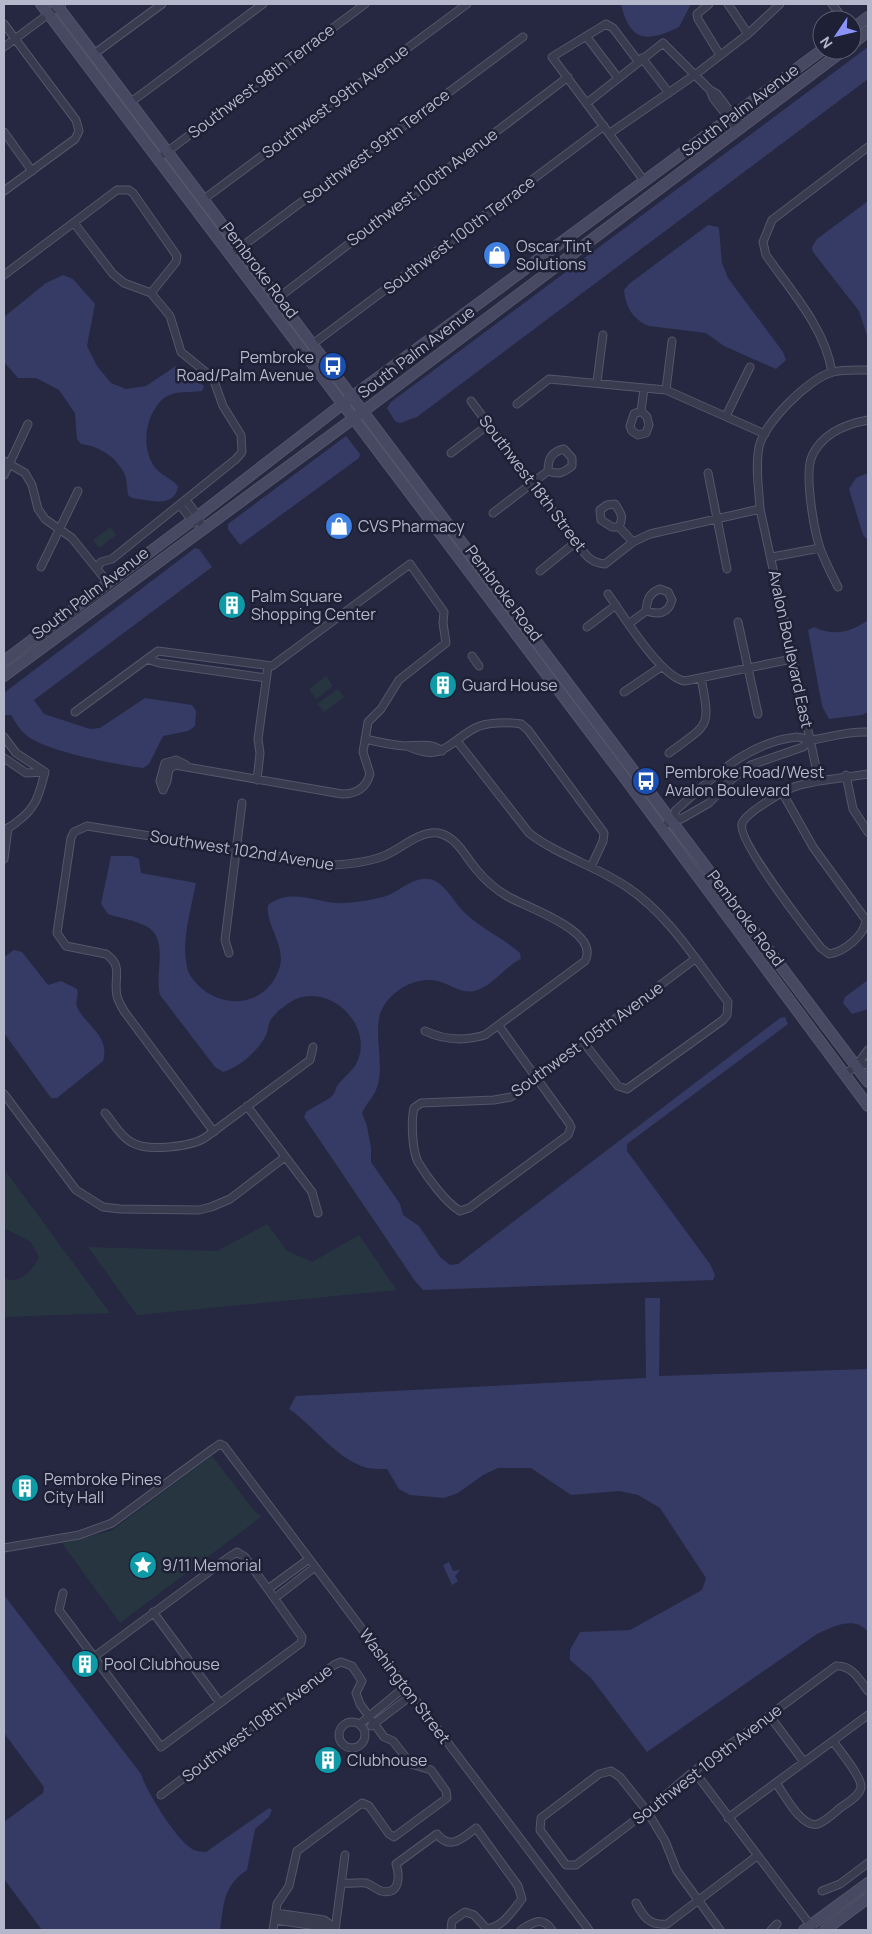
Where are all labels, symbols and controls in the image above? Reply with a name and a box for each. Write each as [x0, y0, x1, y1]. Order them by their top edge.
north arrow [812, 10, 862, 60]
street label: Southwest 98th Terrace [183, 19, 339, 143]
text: N [815, 33, 837, 52]
street label: Southwest 99th Avenue [257, 39, 413, 163]
street label: South Palm Avenue [677, 59, 803, 161]
street label: Southwest 99th Terrace [298, 83, 454, 209]
street label: Southwest 100th Avenue [342, 123, 502, 251]
street label: Southwest 100th Terrace [379, 171, 539, 299]
street label: Pembroke Road [217, 217, 303, 323]
place label: Oscar Tint Solutions [516, 235, 592, 275]
shop icon: Oscar Tint Solutions [482, 240, 512, 270]
street label: South Palm Avenue [353, 301, 479, 403]
place label: Pembroke Road/Palm Avenue [176, 346, 314, 386]
bus stop icon: Pembroke Road/Palm Avenue [318, 351, 348, 381]
street label: Southwest 18th Street [474, 410, 592, 556]
shop icon: CVS Pharmacy [324, 511, 354, 541]
place label: CVS Pharmacy [358, 515, 465, 537]
street label: Pembroke Road [461, 540, 547, 646]
street label: South Palm Avenue [27, 542, 153, 644]
street label: Avalon Boulevard East [763, 568, 819, 730]
place label: Palm Square Shopping Center [251, 585, 376, 625]
building icon: Palm Square Shopping Center [217, 590, 247, 620]
building icon: Guard House [428, 670, 458, 700]
place label: Guard House [462, 674, 558, 696]
place label: Pembroke Road/West Avalon Boulevard [665, 761, 824, 801]
bus stop icon: Pembroke Road/West Avalon Boulevard [631, 766, 661, 796]
street label: Southwest 102nd Avenue [148, 825, 336, 875]
street label: Pembroke Road [703, 865, 789, 971]
street label: Southwest 105th Avenue [506, 976, 668, 1102]
place label: Pembroke Pines City Hall [44, 1468, 162, 1508]
building icon: Pembroke Pines City Hall [10, 1473, 40, 1503]
place icon: 9/11 Memorial [128, 1550, 158, 1580]
place label: 9/11 Memorial [162, 1554, 261, 1576]
street label: Washington Street [354, 1624, 456, 1748]
building icon: Pool Clubhouse [70, 1649, 100, 1679]
place label: Pool Clubhouse [104, 1653, 220, 1675]
street label: Southwest 108th Avenue [177, 1659, 337, 1787]
street label: Southwest 109th Avenue [628, 1699, 786, 1829]
building icon: Clubhouse [313, 1745, 343, 1775]
place label: Clubhouse [347, 1749, 427, 1771]

